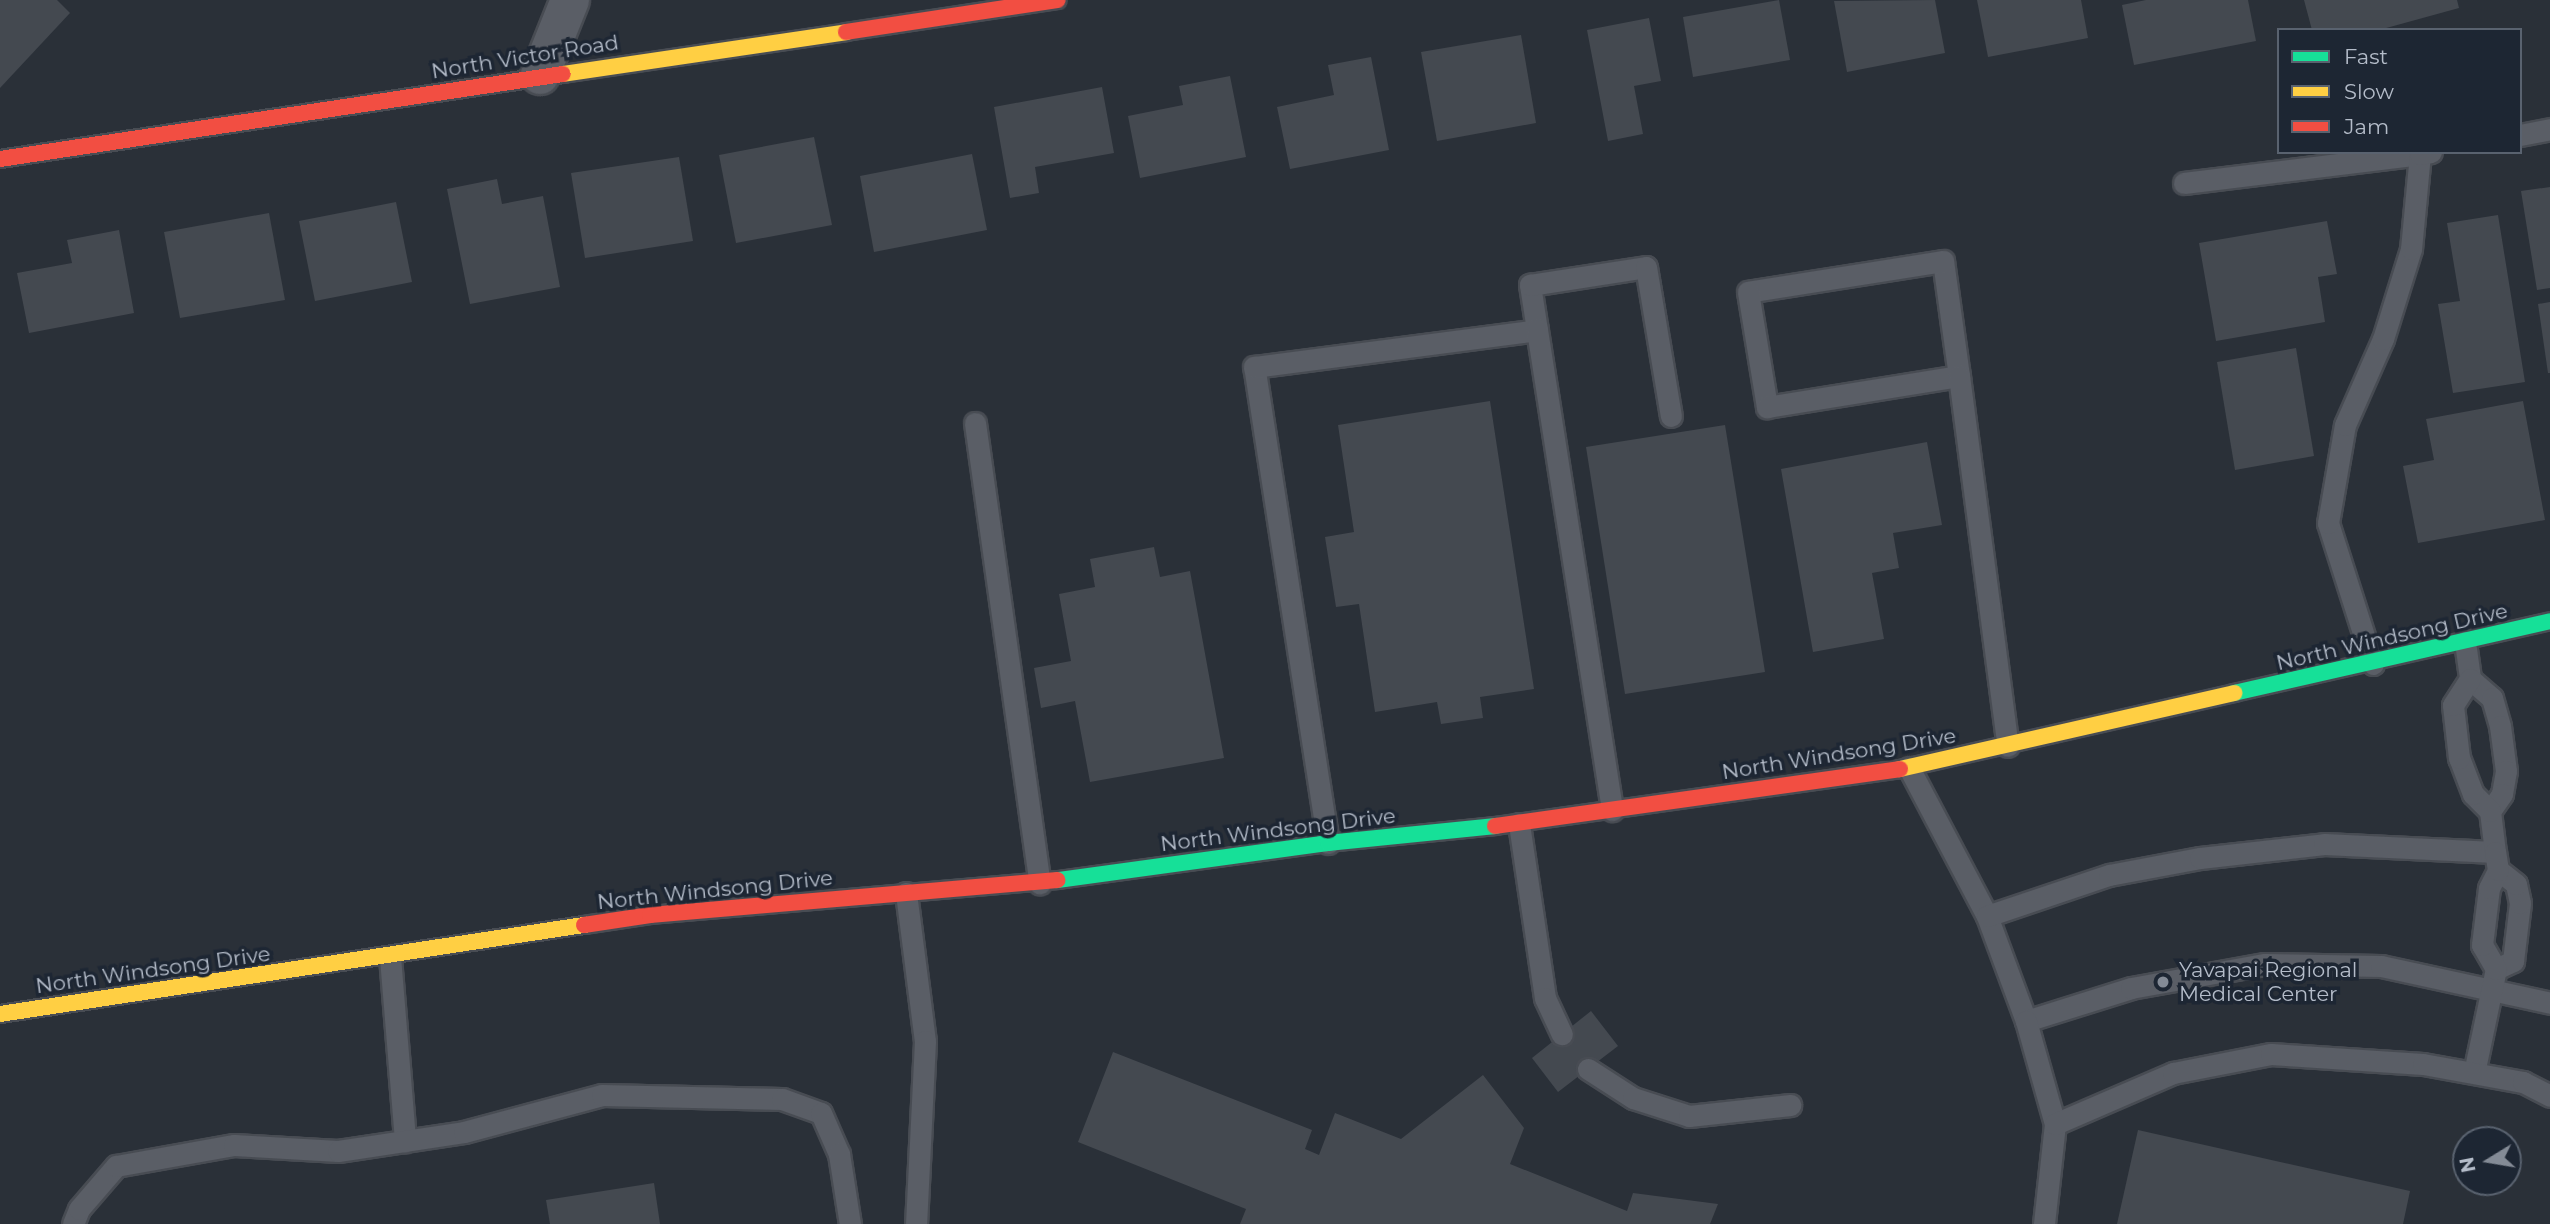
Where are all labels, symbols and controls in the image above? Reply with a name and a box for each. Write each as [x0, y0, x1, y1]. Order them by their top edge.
legend [2277, 28, 2522, 154]
street label: North Victor Road [430, 30, 620, 84]
text: Fast [2344, 44, 2388, 69]
text: Slow [2344, 79, 2394, 104]
text: Jam [2344, 114, 2389, 139]
street label: North Windsong Drive [2274, 598, 2510, 676]
street label: North Windsong Drive [1720, 723, 1958, 785]
street label: North Windsong Drive [1159, 803, 1397, 857]
street label: North Windsong Drive [596, 865, 834, 915]
street label: North Windsong Drive [34, 941, 272, 999]
place label: Yavapai Regional Medical Center [2179, 957, 2358, 1007]
marker: Yavapai Regional Medical Center [2153, 972, 2173, 992]
north arrow [2452, 1126, 2522, 1196]
text: N [2455, 1155, 2481, 1174]

